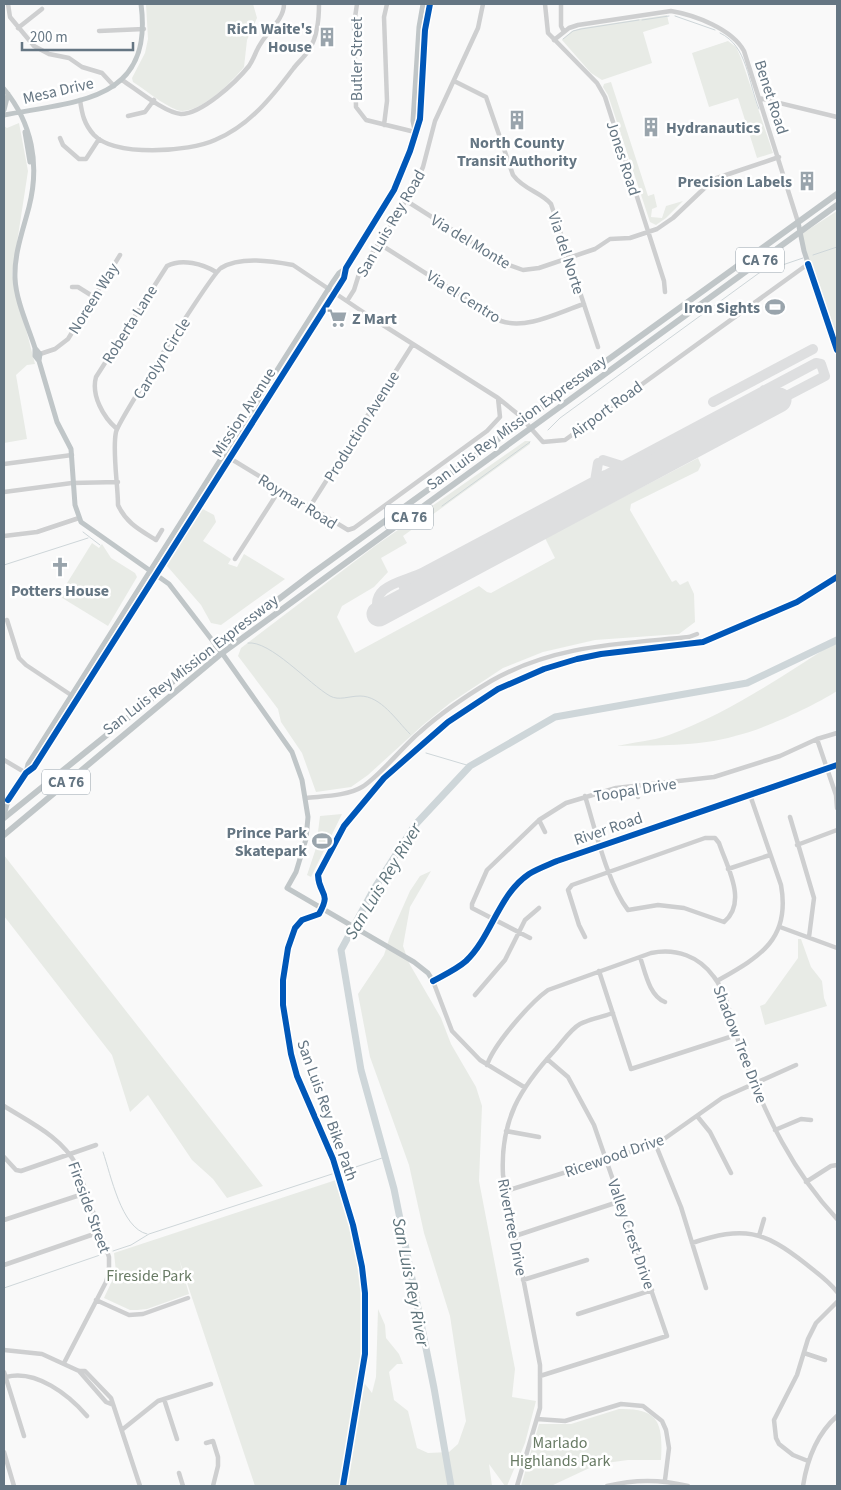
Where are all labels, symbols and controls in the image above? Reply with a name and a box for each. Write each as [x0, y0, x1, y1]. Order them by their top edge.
street label: Butler Street [346, 16, 368, 101]
place label: Rich Waite's House [227, 18, 312, 58]
scale bar [22, 20, 134, 52]
building icon: Rich Waite's House [316, 26, 338, 48]
text: 200 m [30, 27, 68, 48]
street label: Benet Road [749, 57, 793, 137]
street label: Mesa Drive [21, 72, 96, 110]
building icon: North County Transit Authority [506, 109, 528, 131]
building icon: Hydranautics [640, 116, 662, 138]
place label: Hydranautics [666, 117, 760, 139]
street label: Jones Road [601, 118, 645, 198]
place label: North County Transit Authority [457, 132, 578, 172]
street label: San Luis Rey Road [351, 166, 431, 281]
building icon: Precision Labels [796, 170, 818, 192]
place label: Precision Labels [677, 171, 792, 193]
street label: Via del Monte [426, 209, 515, 274]
street label: Via del Norte [542, 209, 590, 297]
road number: CA 76 [736, 248, 784, 272]
street label: Noreen Way [63, 258, 125, 338]
street label: Via el Centro [422, 265, 505, 328]
street label: Roberta Lane [97, 281, 163, 368]
sports icon: Iron Sights [764, 296, 786, 318]
place label: Iron Sights [684, 297, 760, 319]
supermarket icon: Z Mart [326, 307, 348, 329]
place label: Z Mart [352, 308, 397, 330]
street label: Carolyn Circle [128, 313, 196, 404]
street label: San Luis Rey Mission Expressway [422, 350, 611, 496]
street label: Mission Avenue [207, 363, 281, 462]
street label: Production Avenue [319, 367, 405, 486]
street label: Airport Road [566, 376, 647, 443]
street label: Roymar Road [254, 469, 341, 535]
road number: CA 76 [385, 504, 433, 530]
church icon: Potters House [49, 556, 71, 578]
place label: Potters House [11, 580, 109, 602]
street label: San Luis Rey Mission Expressway [98, 589, 283, 740]
road number: CA 76 [42, 770, 90, 794]
street label: Toopal Drive [592, 773, 678, 807]
street label: River Road [571, 807, 646, 851]
water label: San Luis Rey River [339, 818, 428, 944]
place label: Prince Park Skatepark [226, 822, 307, 862]
sports icon: Prince Park Skatepark [311, 830, 333, 852]
street label: Shadow Tree Drive [707, 982, 773, 1106]
street label: San Luis Rey Bike Path [291, 1037, 363, 1184]
street label: Ricewood Drive [562, 1129, 667, 1183]
street label: Fireside Street [62, 1159, 116, 1257]
street label: Valley Crest Drive [602, 1176, 660, 1292]
street label: Rivertree Drive [492, 1177, 532, 1278]
water label: San Luis Rey River [386, 1215, 435, 1350]
park label: Fireside Park [106, 1265, 192, 1287]
park label: Marlado Highlands Park [510, 1432, 610, 1472]

